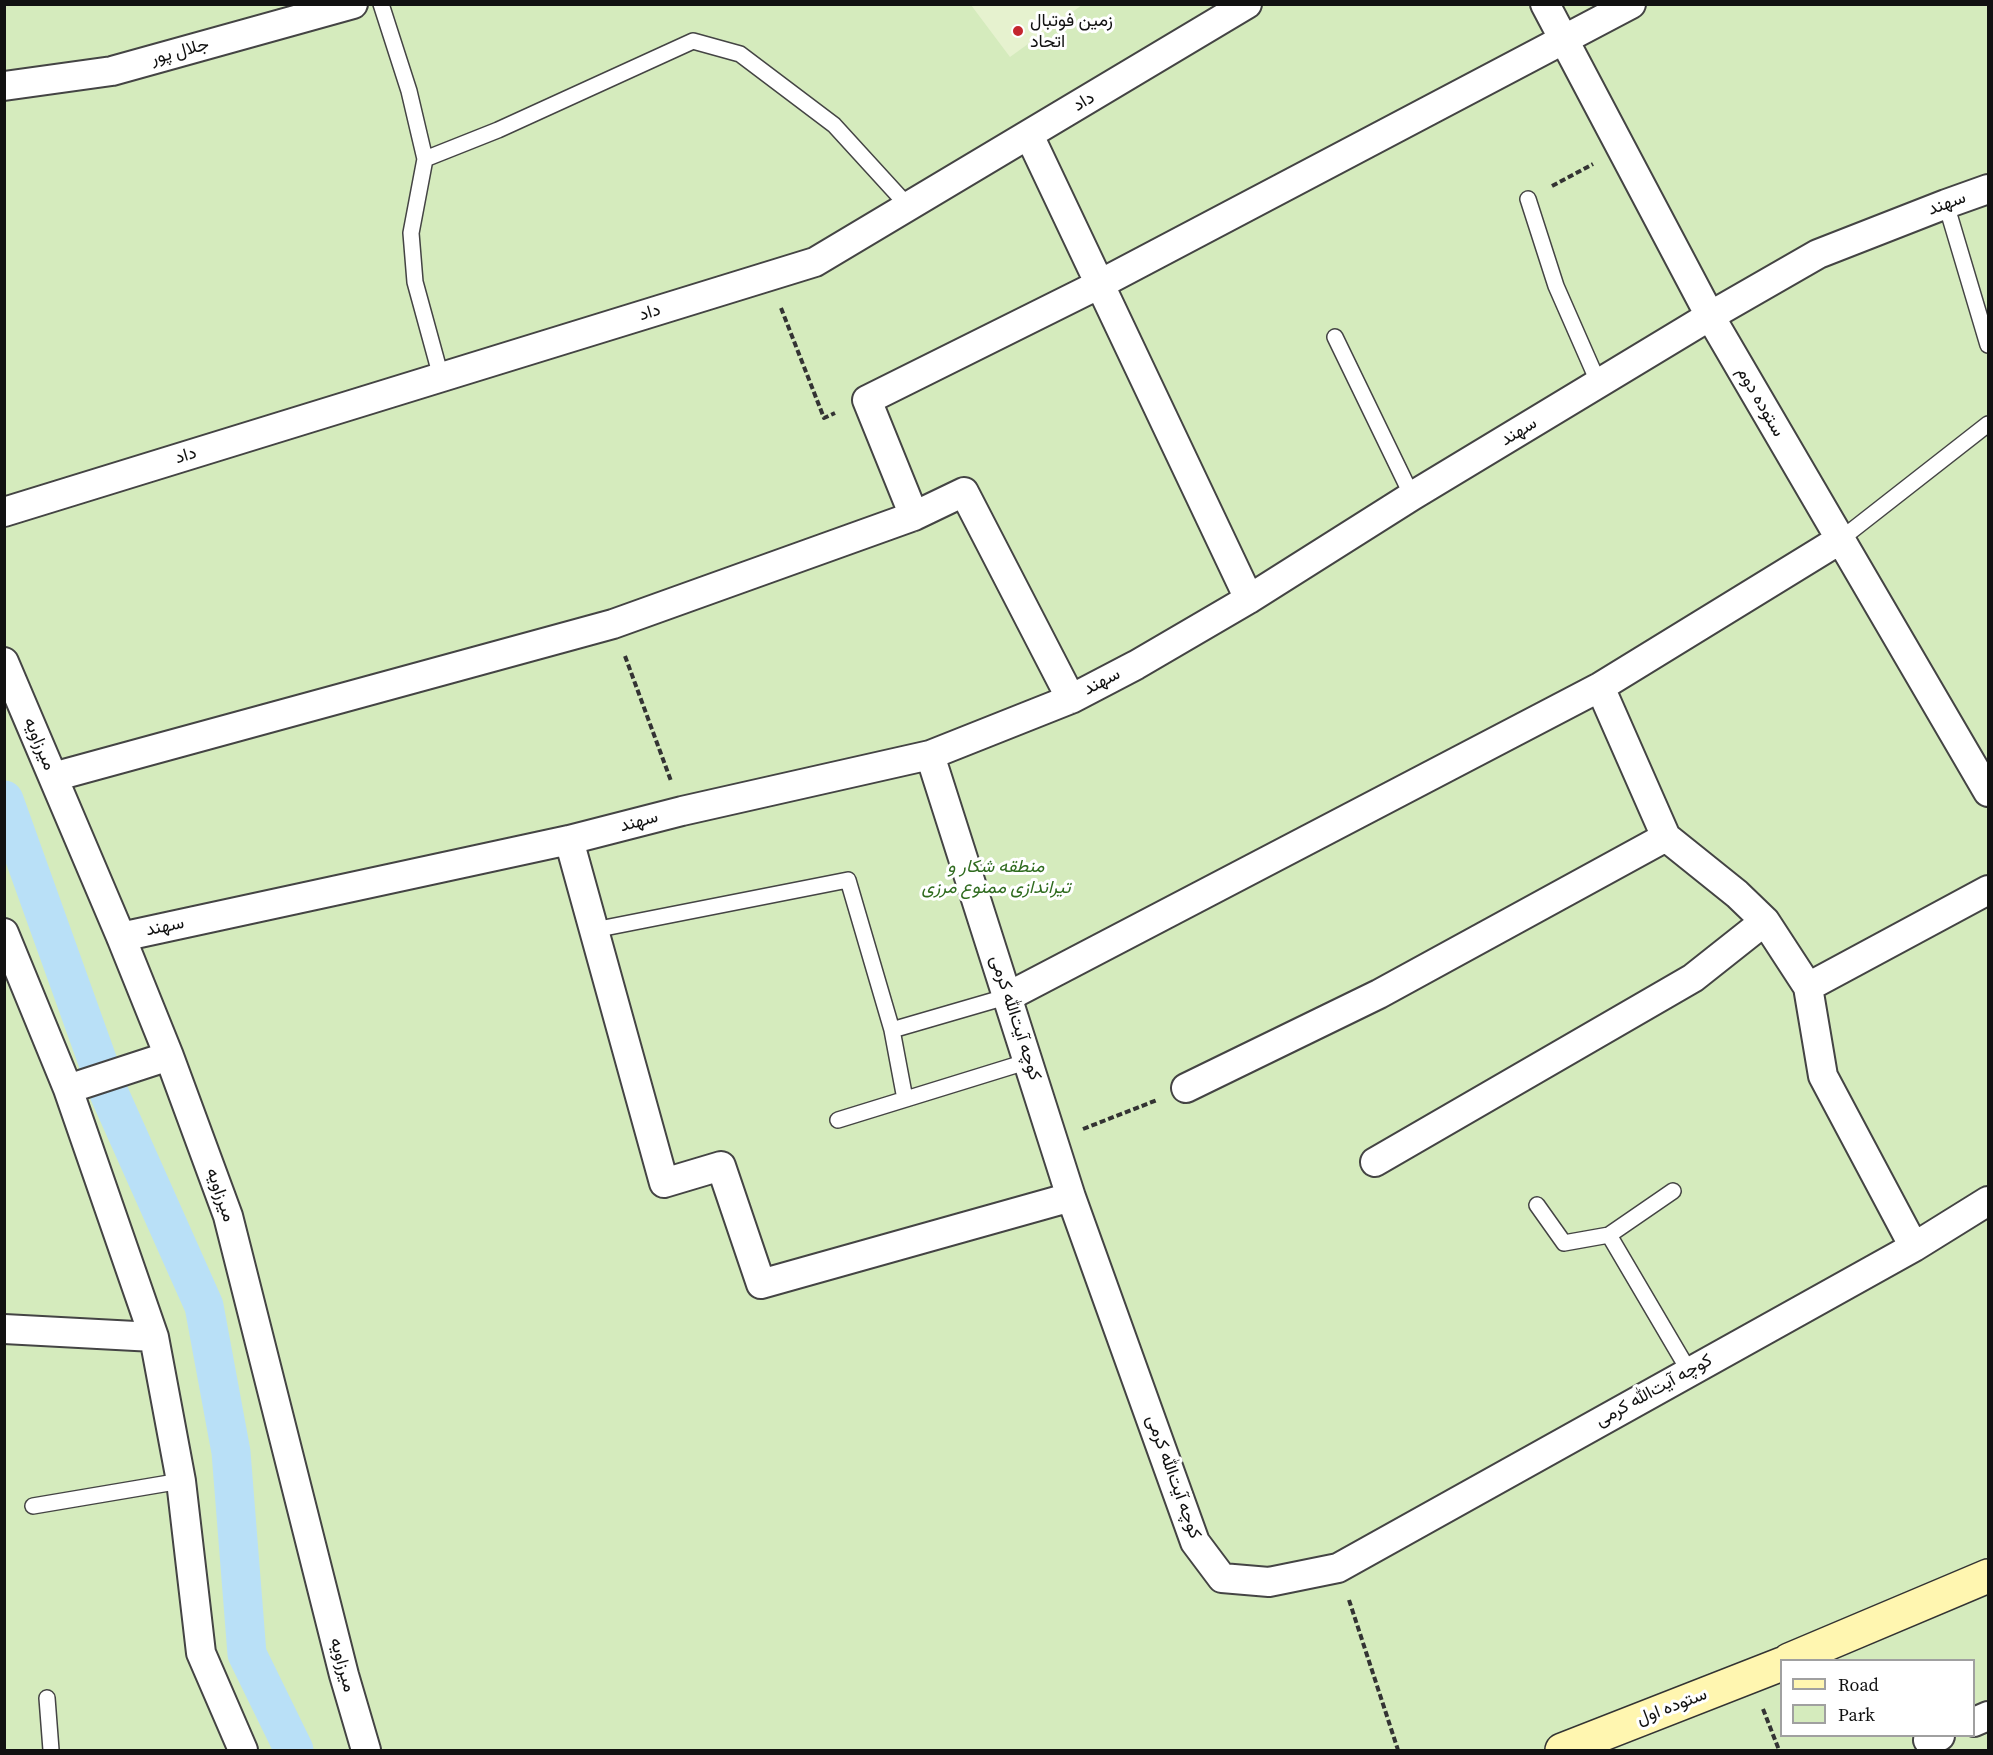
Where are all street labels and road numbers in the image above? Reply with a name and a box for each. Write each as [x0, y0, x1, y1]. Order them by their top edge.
street label: جلال پور [149, 34, 211, 70]
street label: داد [1069, 87, 1099, 117]
street label: سهند [1925, 187, 1969, 221]
street label: داد [637, 300, 663, 326]
street label: ستوده دوم [1731, 363, 1789, 441]
street label: سهند [1497, 413, 1541, 451]
street label: داد [173, 443, 199, 469]
street label: سهند [1080, 663, 1124, 701]
street label: میرزاویه [18, 714, 60, 774]
street label: سهند [617, 807, 661, 837]
street label: سهند [144, 912, 186, 942]
street label: کوچه آیت‌الله کرمی [985, 953, 1045, 1083]
street label: میرزاویه [201, 1165, 239, 1225]
street label: کوچه آیت‌الله کرمی [1592, 1350, 1716, 1432]
street label: کوچه آیت‌الله کرمی [1141, 1412, 1205, 1542]
street label: میرزاویه [324, 1635, 360, 1695]
street label: ستوده اول [1634, 1684, 1710, 1730]

